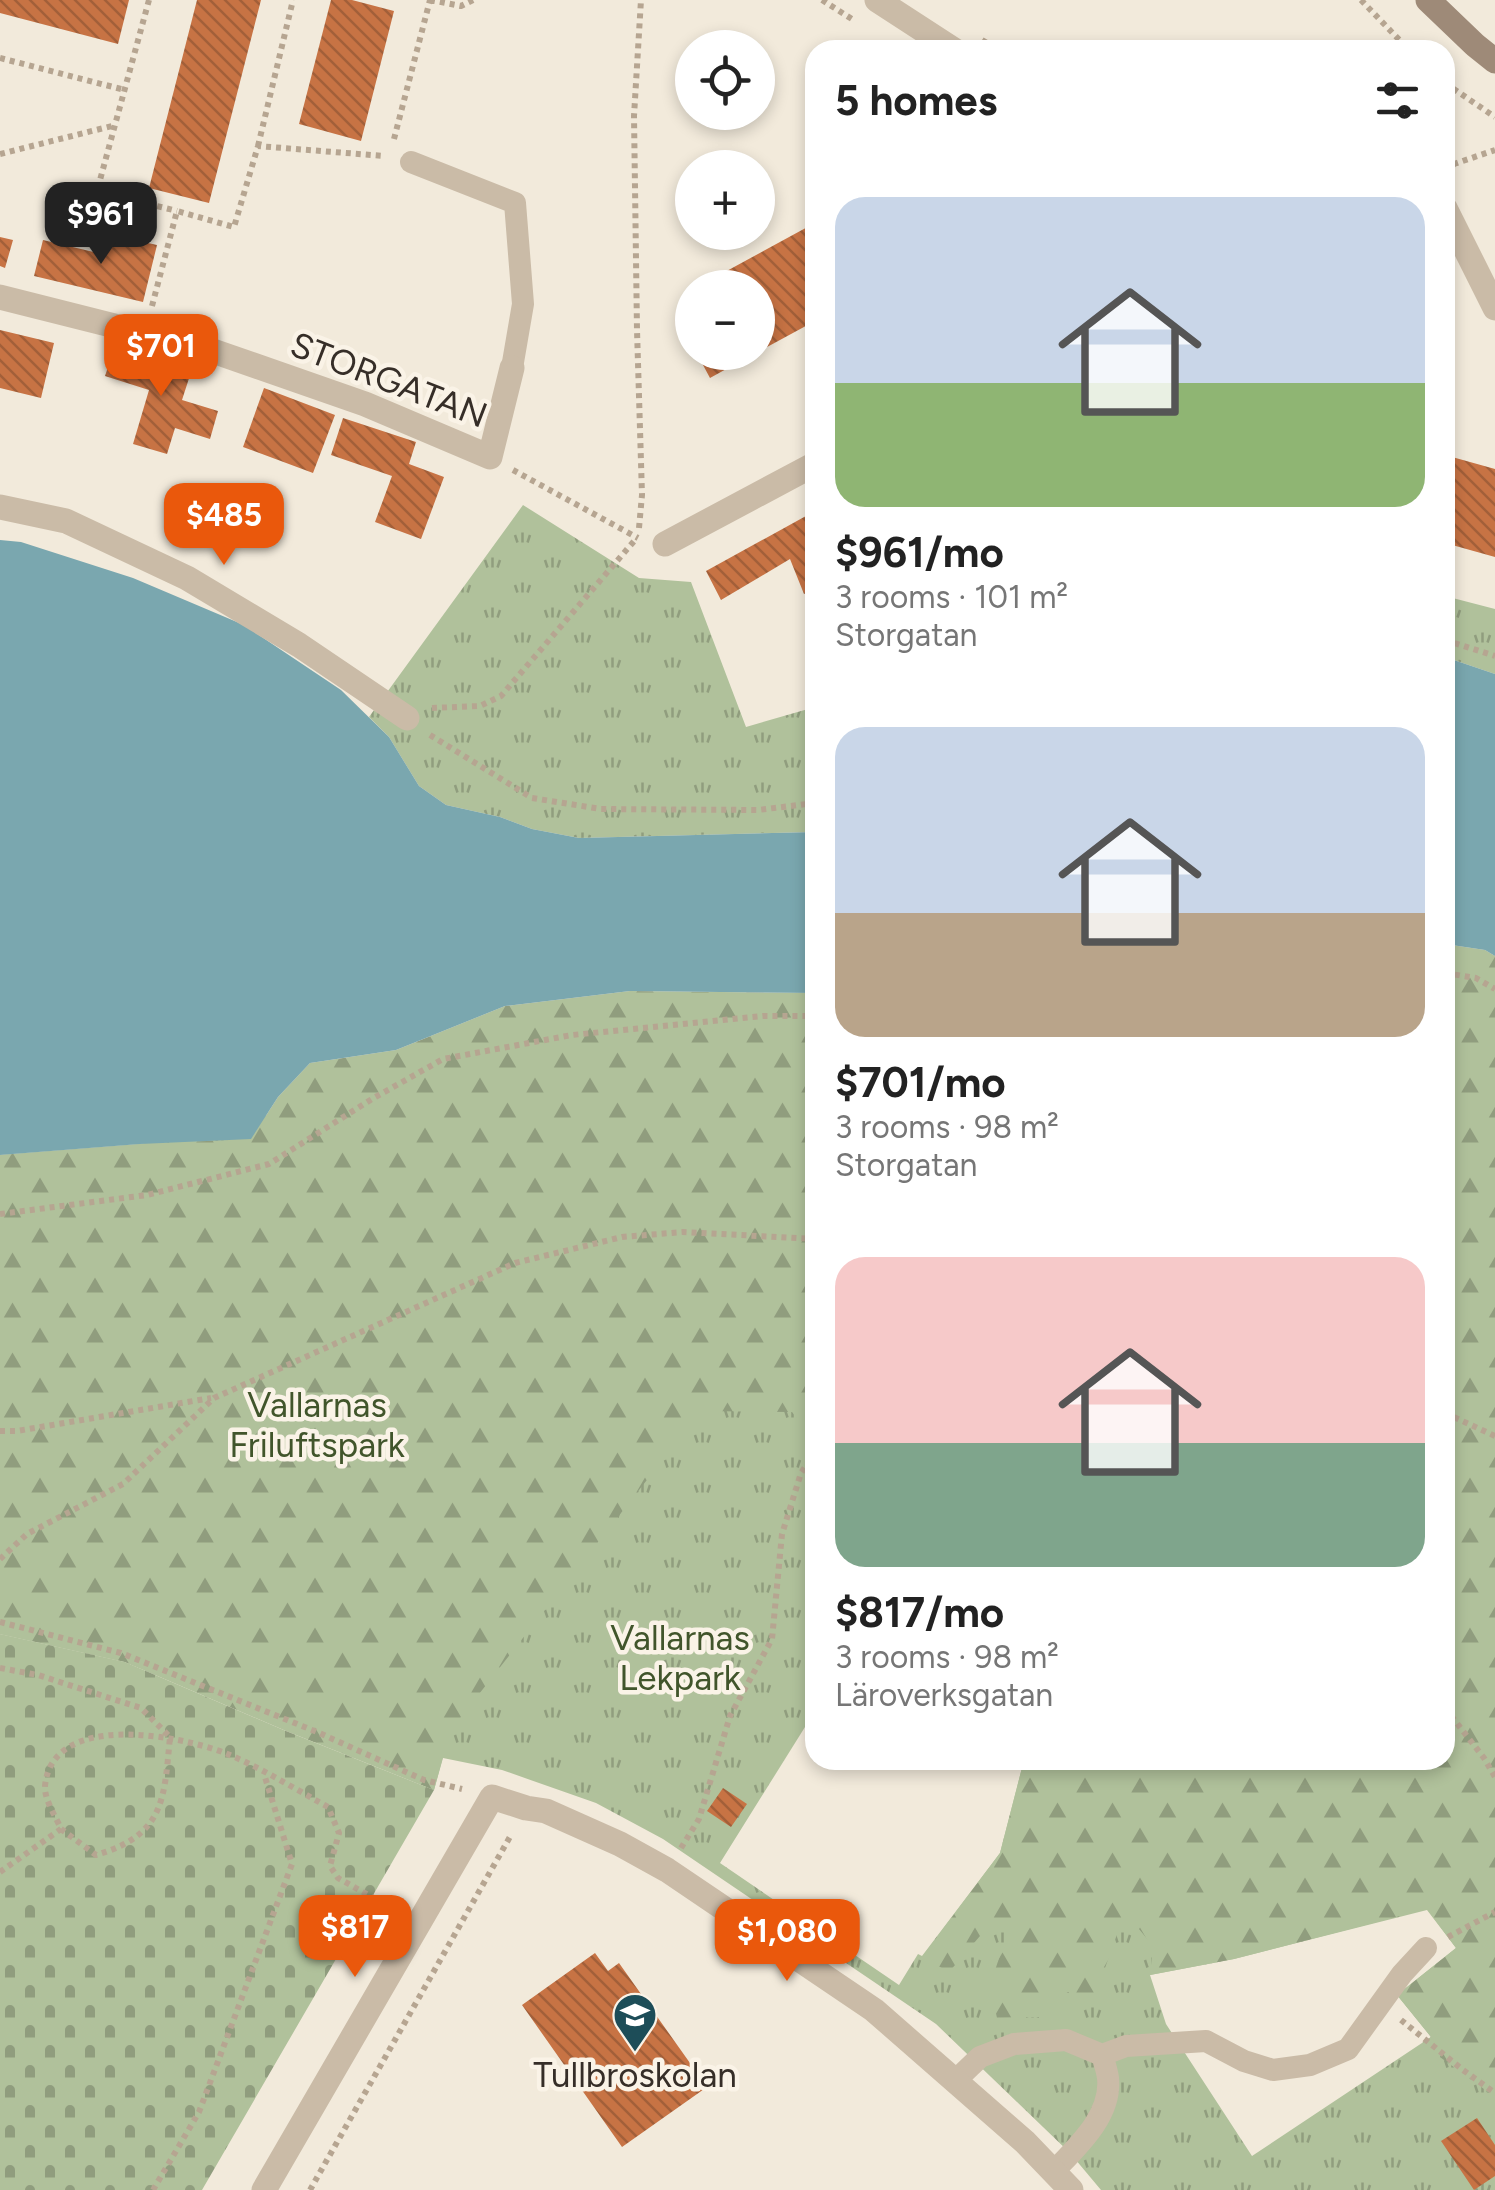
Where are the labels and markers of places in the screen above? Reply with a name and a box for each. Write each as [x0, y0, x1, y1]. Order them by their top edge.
pin: $961 [42, 182, 160, 267]
pin: $701 [102, 314, 220, 399]
pin: $485 [165, 483, 283, 568]
pin: $817 [296, 1895, 414, 1980]
pin: $1,080 [706, 1899, 868, 1984]
school or university icon: Tullbroskolan [612, 1992, 658, 2053]
place label: Tullbroskolan [533, 2054, 737, 2096]

